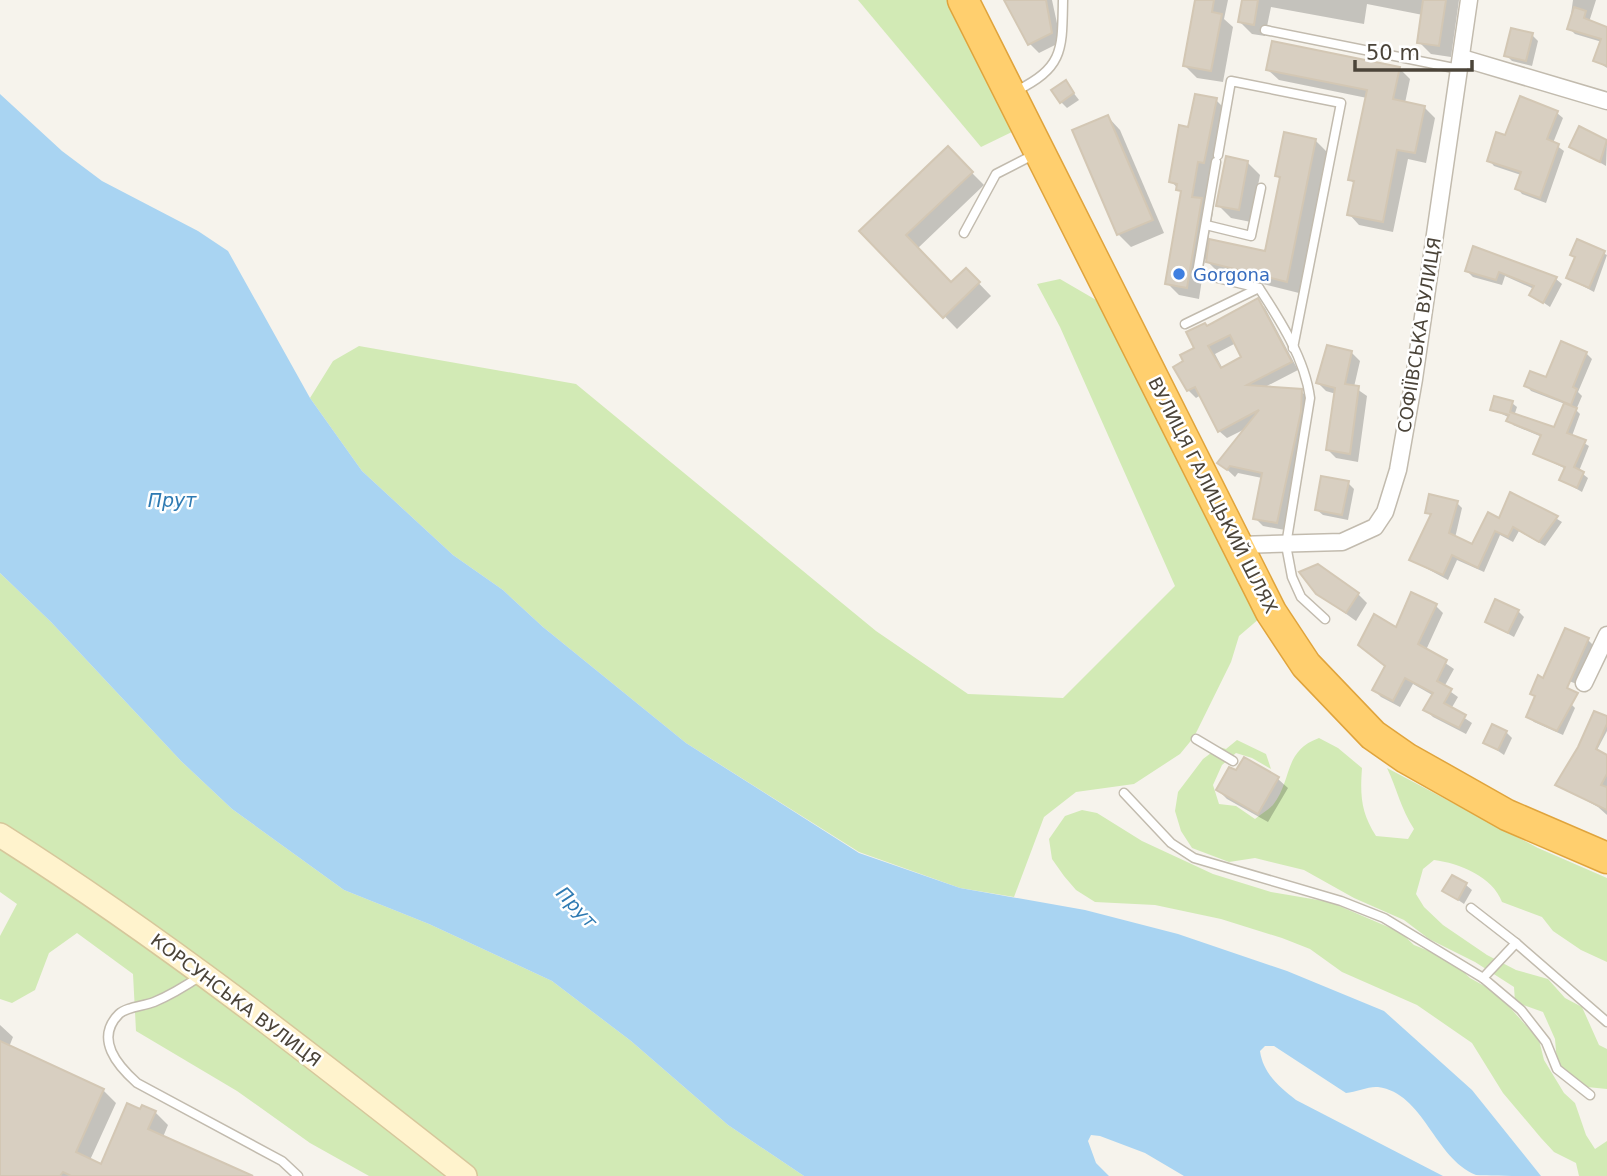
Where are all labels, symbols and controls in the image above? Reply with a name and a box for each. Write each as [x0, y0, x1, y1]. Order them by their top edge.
scale bar [1355, 28, 1472, 72]
text: 50 m [1366, 41, 1420, 65]
street label: СОФІЇВСЬКА ВУЛИЦЯ [1393, 236, 1445, 434]
place label: Gorgona [1193, 264, 1270, 285]
marker: Gorgona [1171, 266, 1187, 282]
street label: ВУЛИЦЯ ГАЛИЦЬКИЙ ШЛЯХ [1144, 373, 1282, 617]
water label: Прут [148, 489, 197, 511]
water label: Прут [552, 882, 602, 933]
street label: КОРСУНСЬКА ВУЛИЦЯ [147, 929, 325, 1071]

